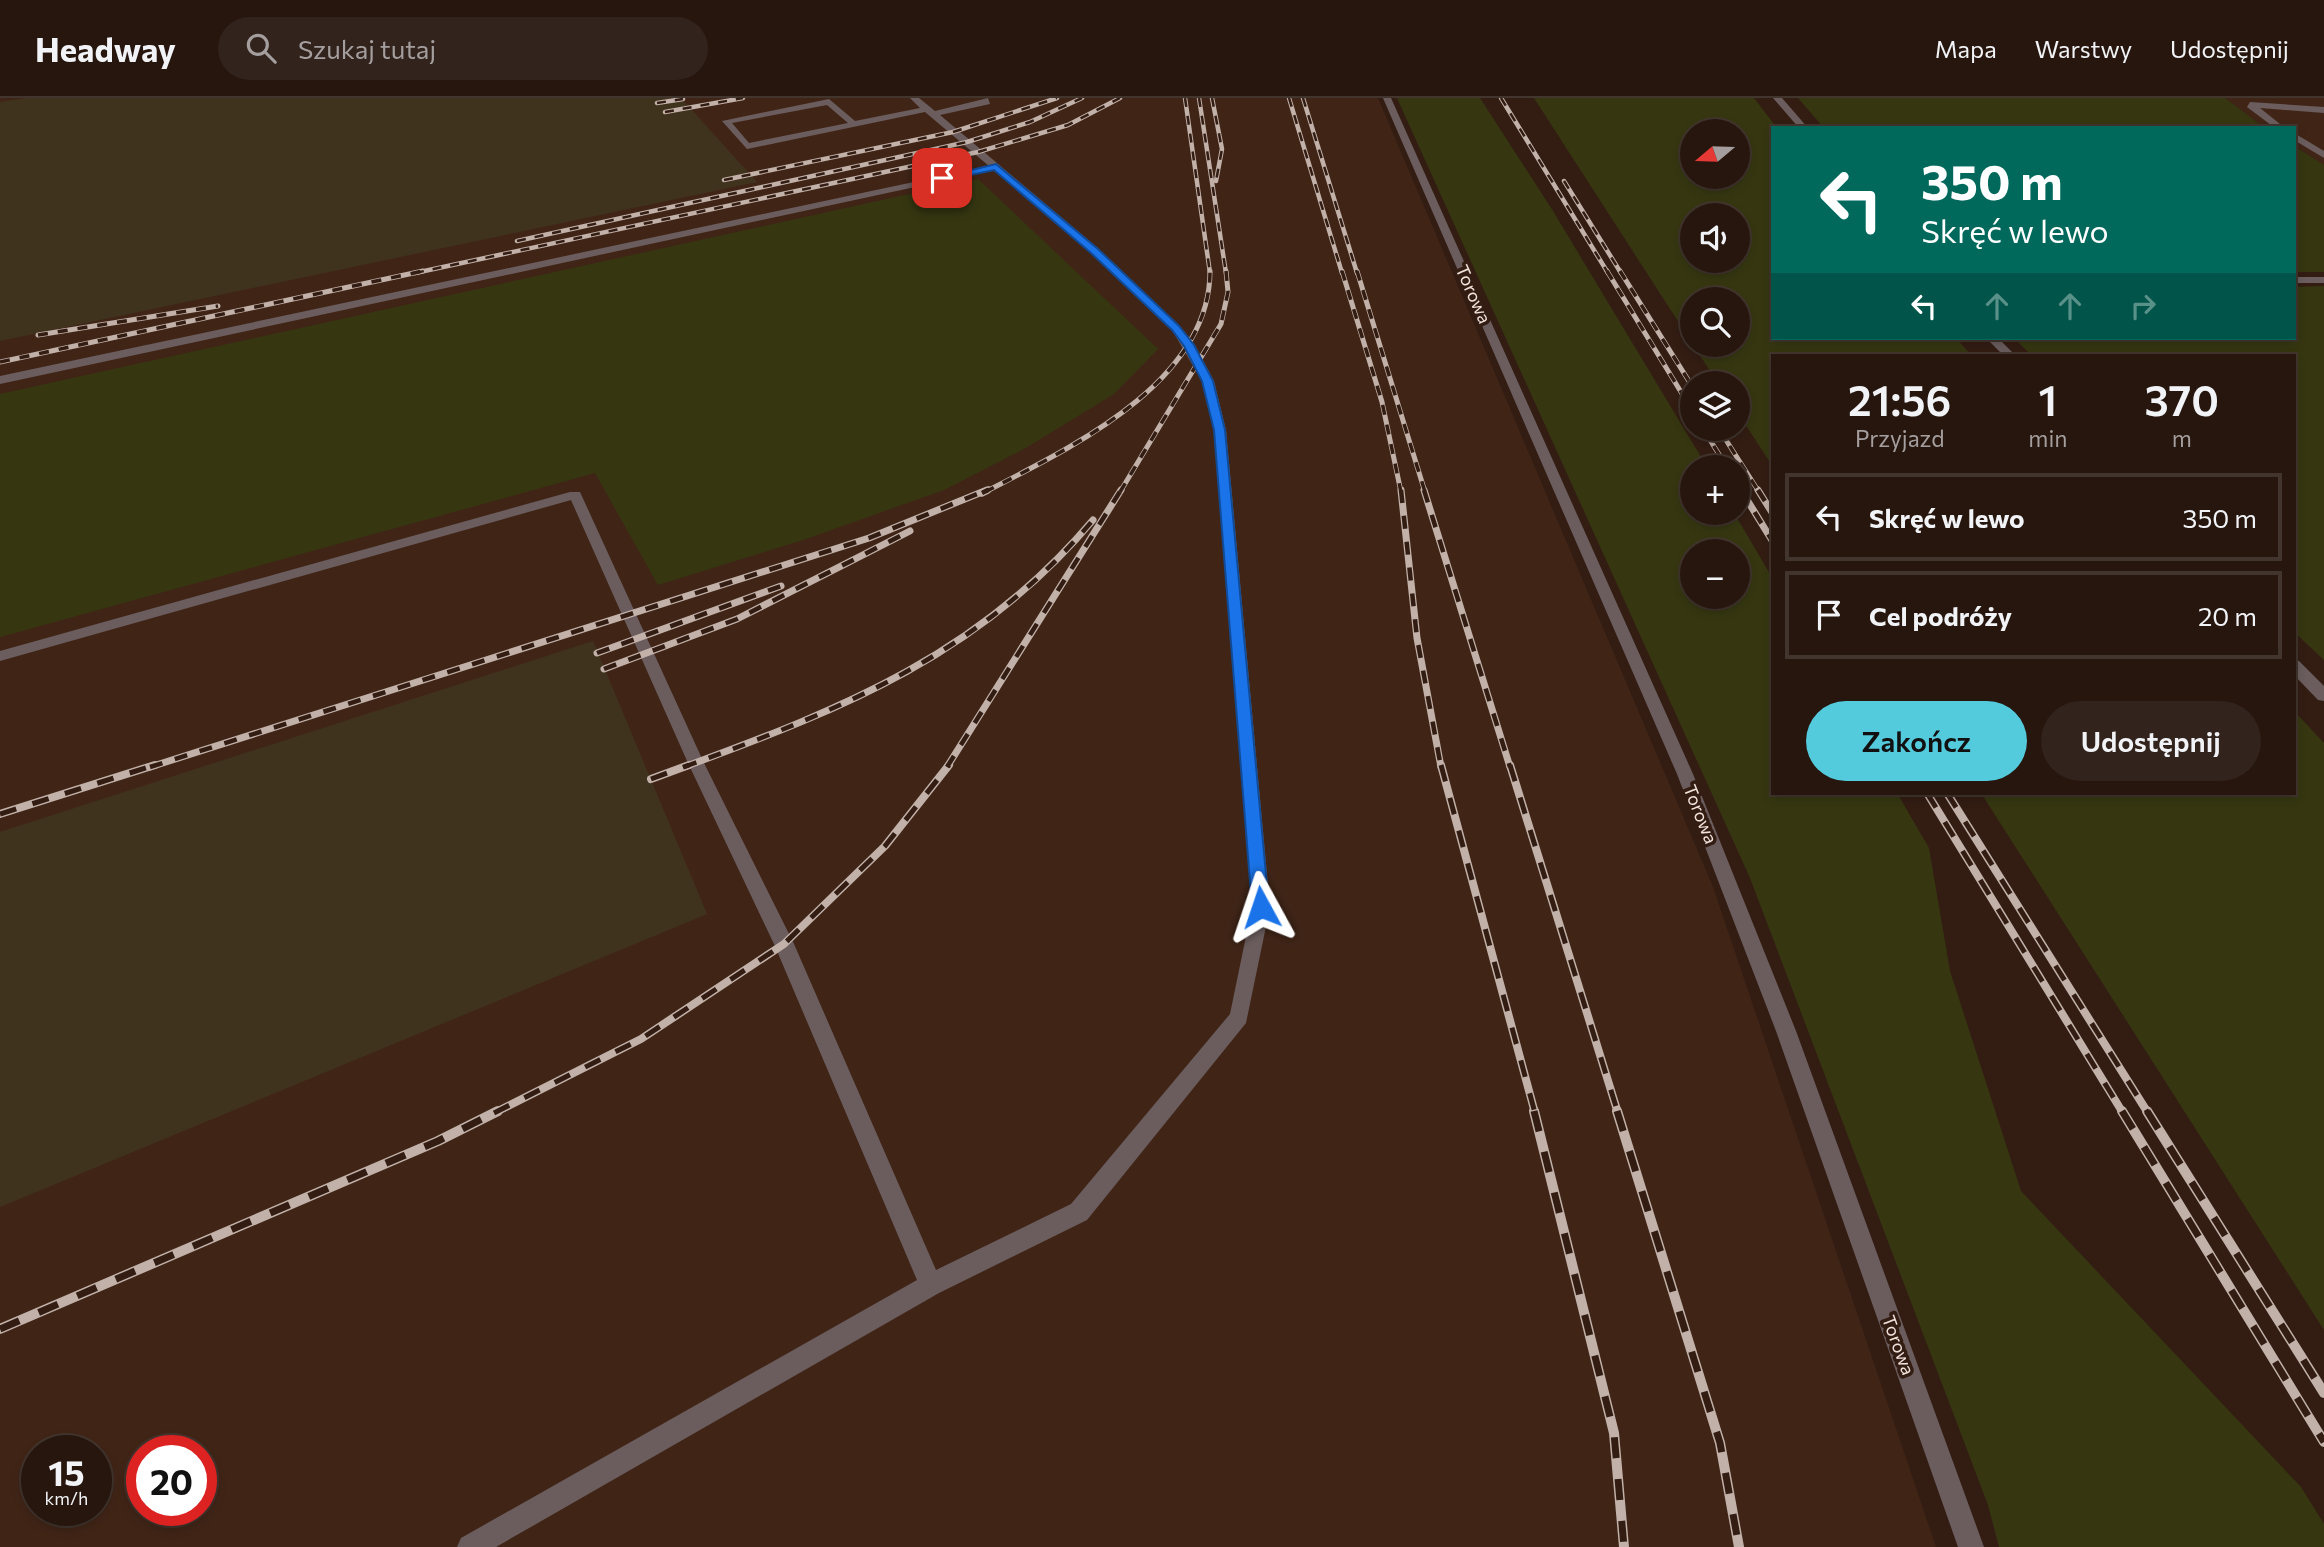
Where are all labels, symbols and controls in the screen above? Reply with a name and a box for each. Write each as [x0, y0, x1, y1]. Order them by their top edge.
search box [218, 17, 708, 80]
text: Headway [35, 28, 176, 69]
icon: search [242, 29, 280, 67]
text: Szukaj tutaj [298, 33, 436, 64]
text: Mapa [1935, 34, 1997, 63]
text: Warstwy [2035, 34, 2132, 63]
text: Udostępnij [2170, 34, 2289, 63]
north arrow [1680, 119, 1750, 189]
map controls [1680, 119, 1750, 609]
pin [912, 148, 972, 208]
text: 350 m [1921, 150, 2063, 210]
icon: left [1806, 154, 1897, 245]
icon: arrive [923, 159, 961, 197]
button: sound [1680, 203, 1750, 273]
text: Skręć w lewo [1921, 210, 2109, 250]
street label: Torowa [1451, 261, 1497, 327]
button: search [1680, 287, 1750, 357]
icon: left [1905, 287, 1943, 325]
icon: ahead [1978, 287, 2016, 325]
icon: ahead [2051, 287, 2089, 325]
icon: right [2124, 287, 2162, 325]
button: layers [1680, 371, 1750, 441]
text: 21:56 [1848, 373, 1951, 425]
text: 1 [2039, 373, 2057, 425]
text: 370 [2145, 373, 2219, 425]
text: Przyjazd [1855, 424, 1944, 452]
text: min [2028, 424, 2068, 452]
text: m [2172, 424, 2192, 452]
button: + [1680, 455, 1750, 525]
icon: left [1810, 498, 1848, 536]
text: Skręć w lewo [1869, 502, 2025, 533]
text: 350 m [2183, 502, 2257, 533]
button: − [1680, 539, 1750, 609]
icon: arrive [1810, 596, 1848, 634]
text: Cel podróży [1869, 600, 2012, 631]
text: 20 m [2198, 600, 2257, 631]
button: Zakończ [1806, 701, 2027, 781]
button: Udostępnij [2041, 701, 2261, 781]
street label: Torowa [1679, 781, 1723, 847]
position arrow [1224, 870, 1298, 944]
street label: Torowa [1878, 1312, 1920, 1378]
speed limit sign: 20 [126, 1435, 217, 1526]
text: 15 [48, 1450, 85, 1493]
text: km/h [45, 1487, 88, 1509]

